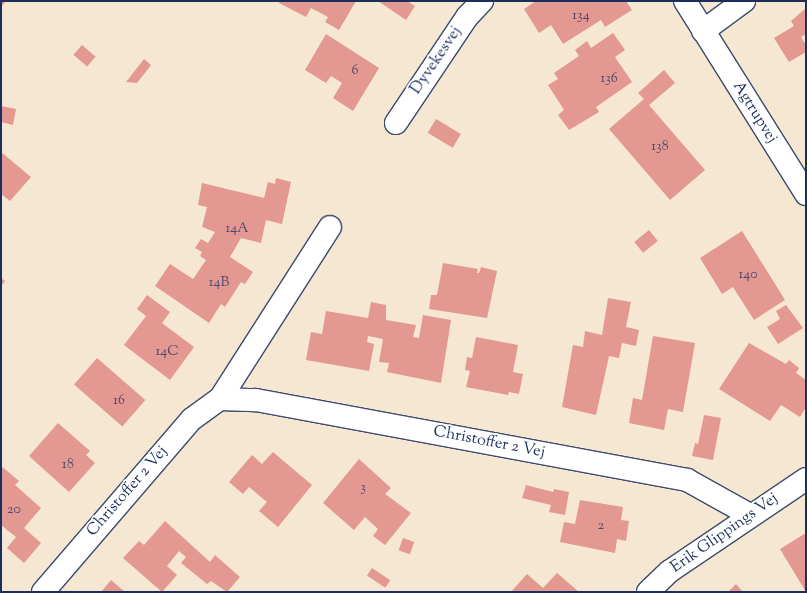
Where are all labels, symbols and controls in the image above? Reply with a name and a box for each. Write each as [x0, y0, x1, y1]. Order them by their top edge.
house number: 134 [572, 8, 590, 24]
street label: Dyvekesvej [407, 23, 467, 99]
house number: 6 [352, 63, 358, 79]
house number: 136 [600, 71, 618, 87]
street label: Agtrupvej [728, 79, 780, 147]
house number: 138 [651, 139, 669, 155]
house number: 14A [225, 221, 249, 237]
house number: 140 [738, 267, 758, 283]
house number: 14B [209, 275, 229, 291]
house number: 14C [156, 344, 178, 360]
house number: 16 [113, 393, 125, 409]
street label: Christoffer 2 Vej [431, 423, 547, 463]
street label: Christoffer 2 Vej [84, 443, 172, 541]
house number: 18 [62, 457, 74, 473]
house number: 3 [360, 480, 366, 496]
street label: Erik Glippings Vej [668, 490, 782, 578]
house number: 20 [7, 502, 21, 518]
house number: 2 [598, 518, 604, 534]

